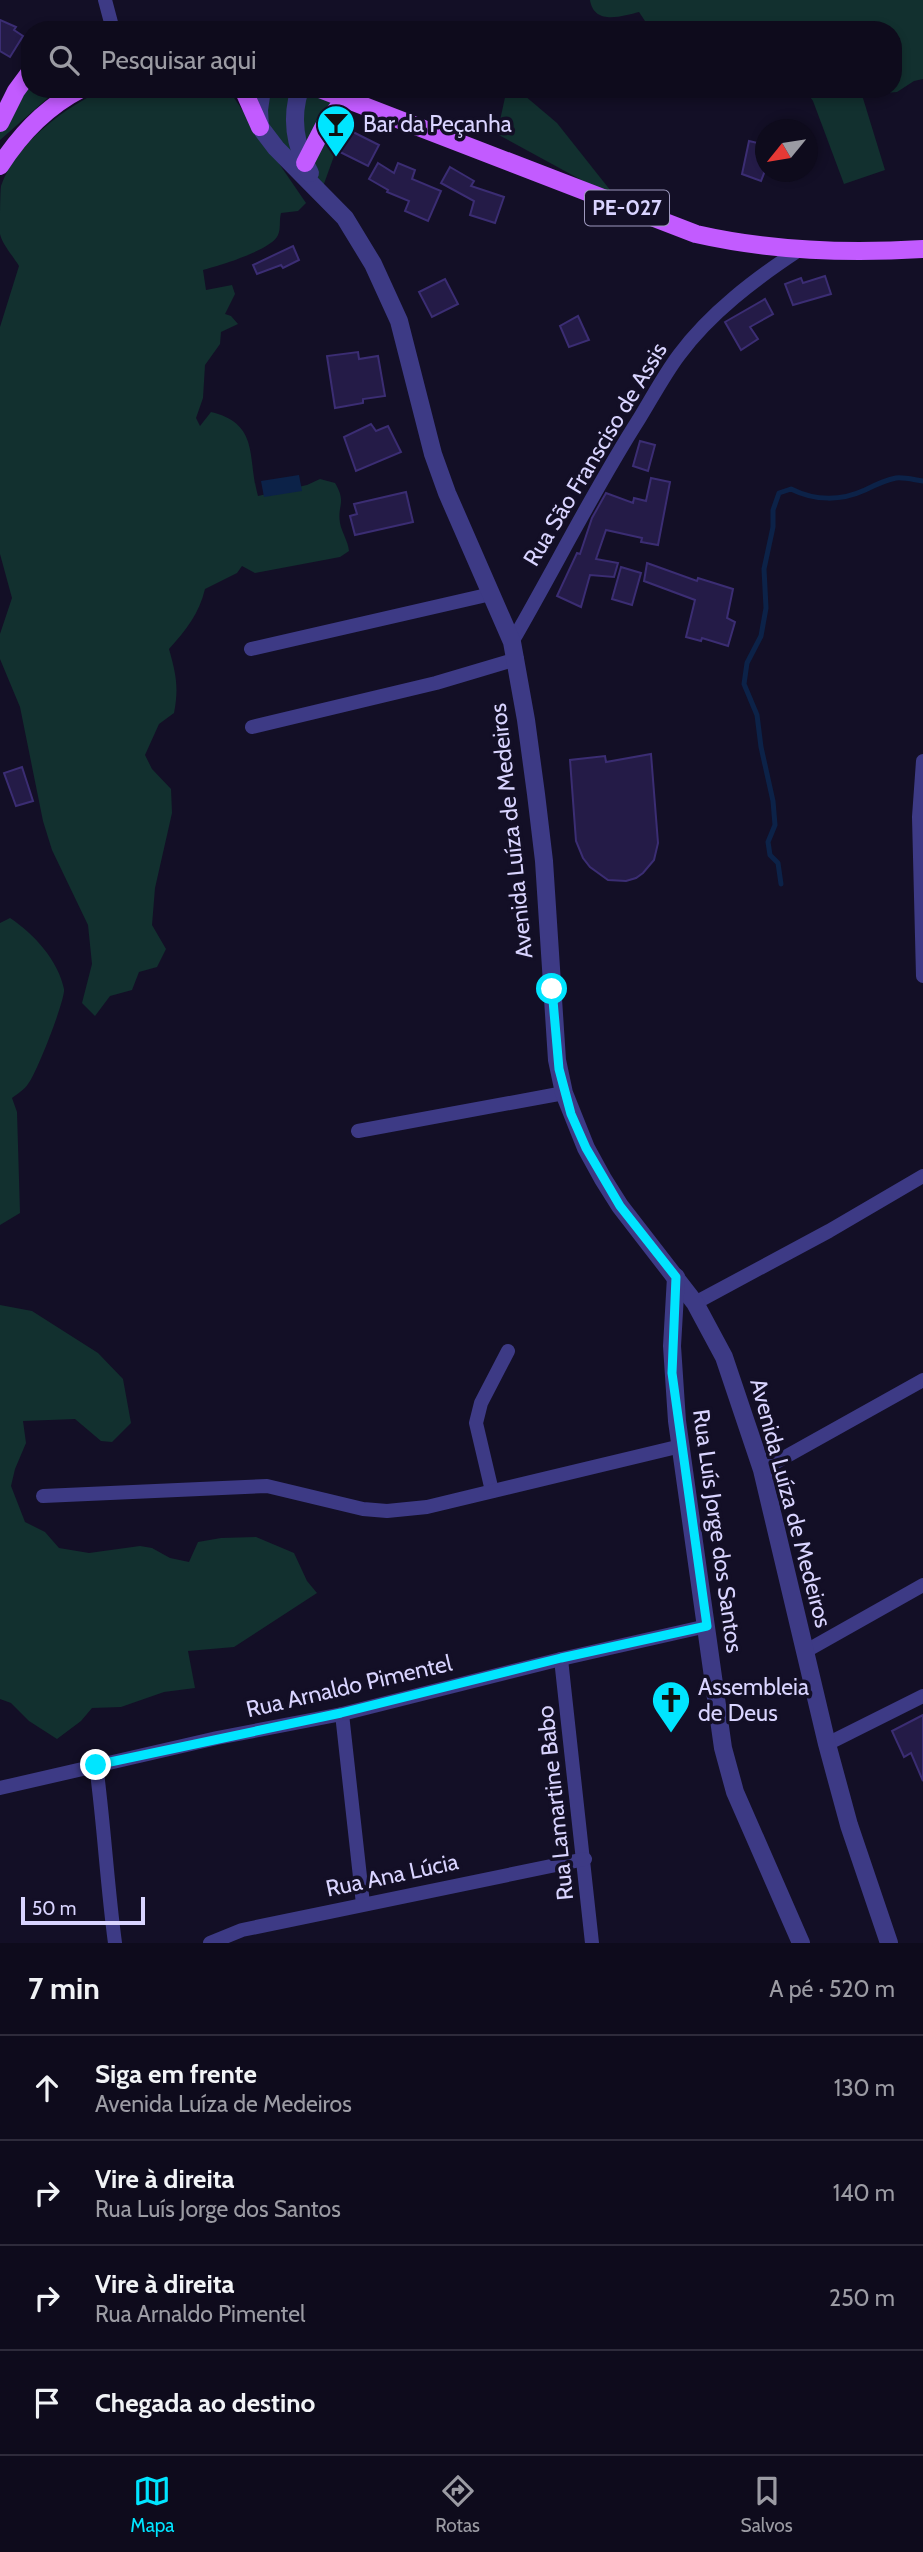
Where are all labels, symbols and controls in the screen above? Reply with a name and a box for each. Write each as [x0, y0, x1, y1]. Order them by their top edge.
search box [21, 21, 902, 98]
icon: search [45, 41, 83, 79]
text: Pesquisar aqui [101, 44, 257, 76]
bar icon: Bar da Peçanha [315, 103, 357, 158]
place label: Bar da Peçanha [363, 110, 512, 138]
north arrow [755, 119, 818, 182]
road number: PE-027 [585, 190, 669, 226]
street label: Rua São Fransciso de Assis [517, 337, 673, 571]
street label: Avenida Luíza de Medeiros [484, 702, 538, 960]
route start [536, 973, 567, 1004]
street label: Avenida Luíza de Medeiros [744, 1375, 838, 1631]
street label: Rua Luís Jorge dos Santos [687, 1407, 749, 1655]
street label: Rua Arnaldo Pimentel [243, 1649, 455, 1723]
place label: Assembleia de Deus [698, 1673, 809, 1727]
church icon: Assembleia de Deus [650, 1679, 692, 1734]
street label: Rua Lamartine Babo [531, 1704, 579, 1902]
route end [80, 1749, 111, 1780]
street label: Rua Ana Lúcia [323, 1847, 461, 1903]
scale bar [21, 1894, 145, 1926]
text: 50 m [32, 1897, 76, 1920]
text: 7 min [28, 1970, 100, 2007]
text: A pé · 520 m [769, 1975, 895, 2003]
text: Siga em frente [95, 2058, 257, 2090]
icon: ahead [28, 2069, 66, 2107]
text: 130 m [834, 2074, 895, 2102]
text: Avenida Luíza de Medeiros [95, 2090, 352, 2118]
text: Vire à direita [95, 2163, 235, 2195]
icon: right [28, 2174, 66, 2212]
text: 140 m [833, 2179, 895, 2207]
text: Rua Luís Jorge dos Santos [95, 2195, 341, 2223]
text: Vire à direita [95, 2268, 235, 2300]
icon: right [28, 2279, 66, 2317]
text: 250 m [829, 2284, 895, 2312]
text: Rua Arnaldo Pimentel [95, 2300, 305, 2328]
icon: arrive [28, 2384, 66, 2422]
text: Chegada ao destino [95, 2387, 315, 2419]
tab: Mapa [130, 2472, 174, 2537]
tab: Rotas [435, 2472, 480, 2537]
tab: Salvos [741, 2472, 793, 2537]

